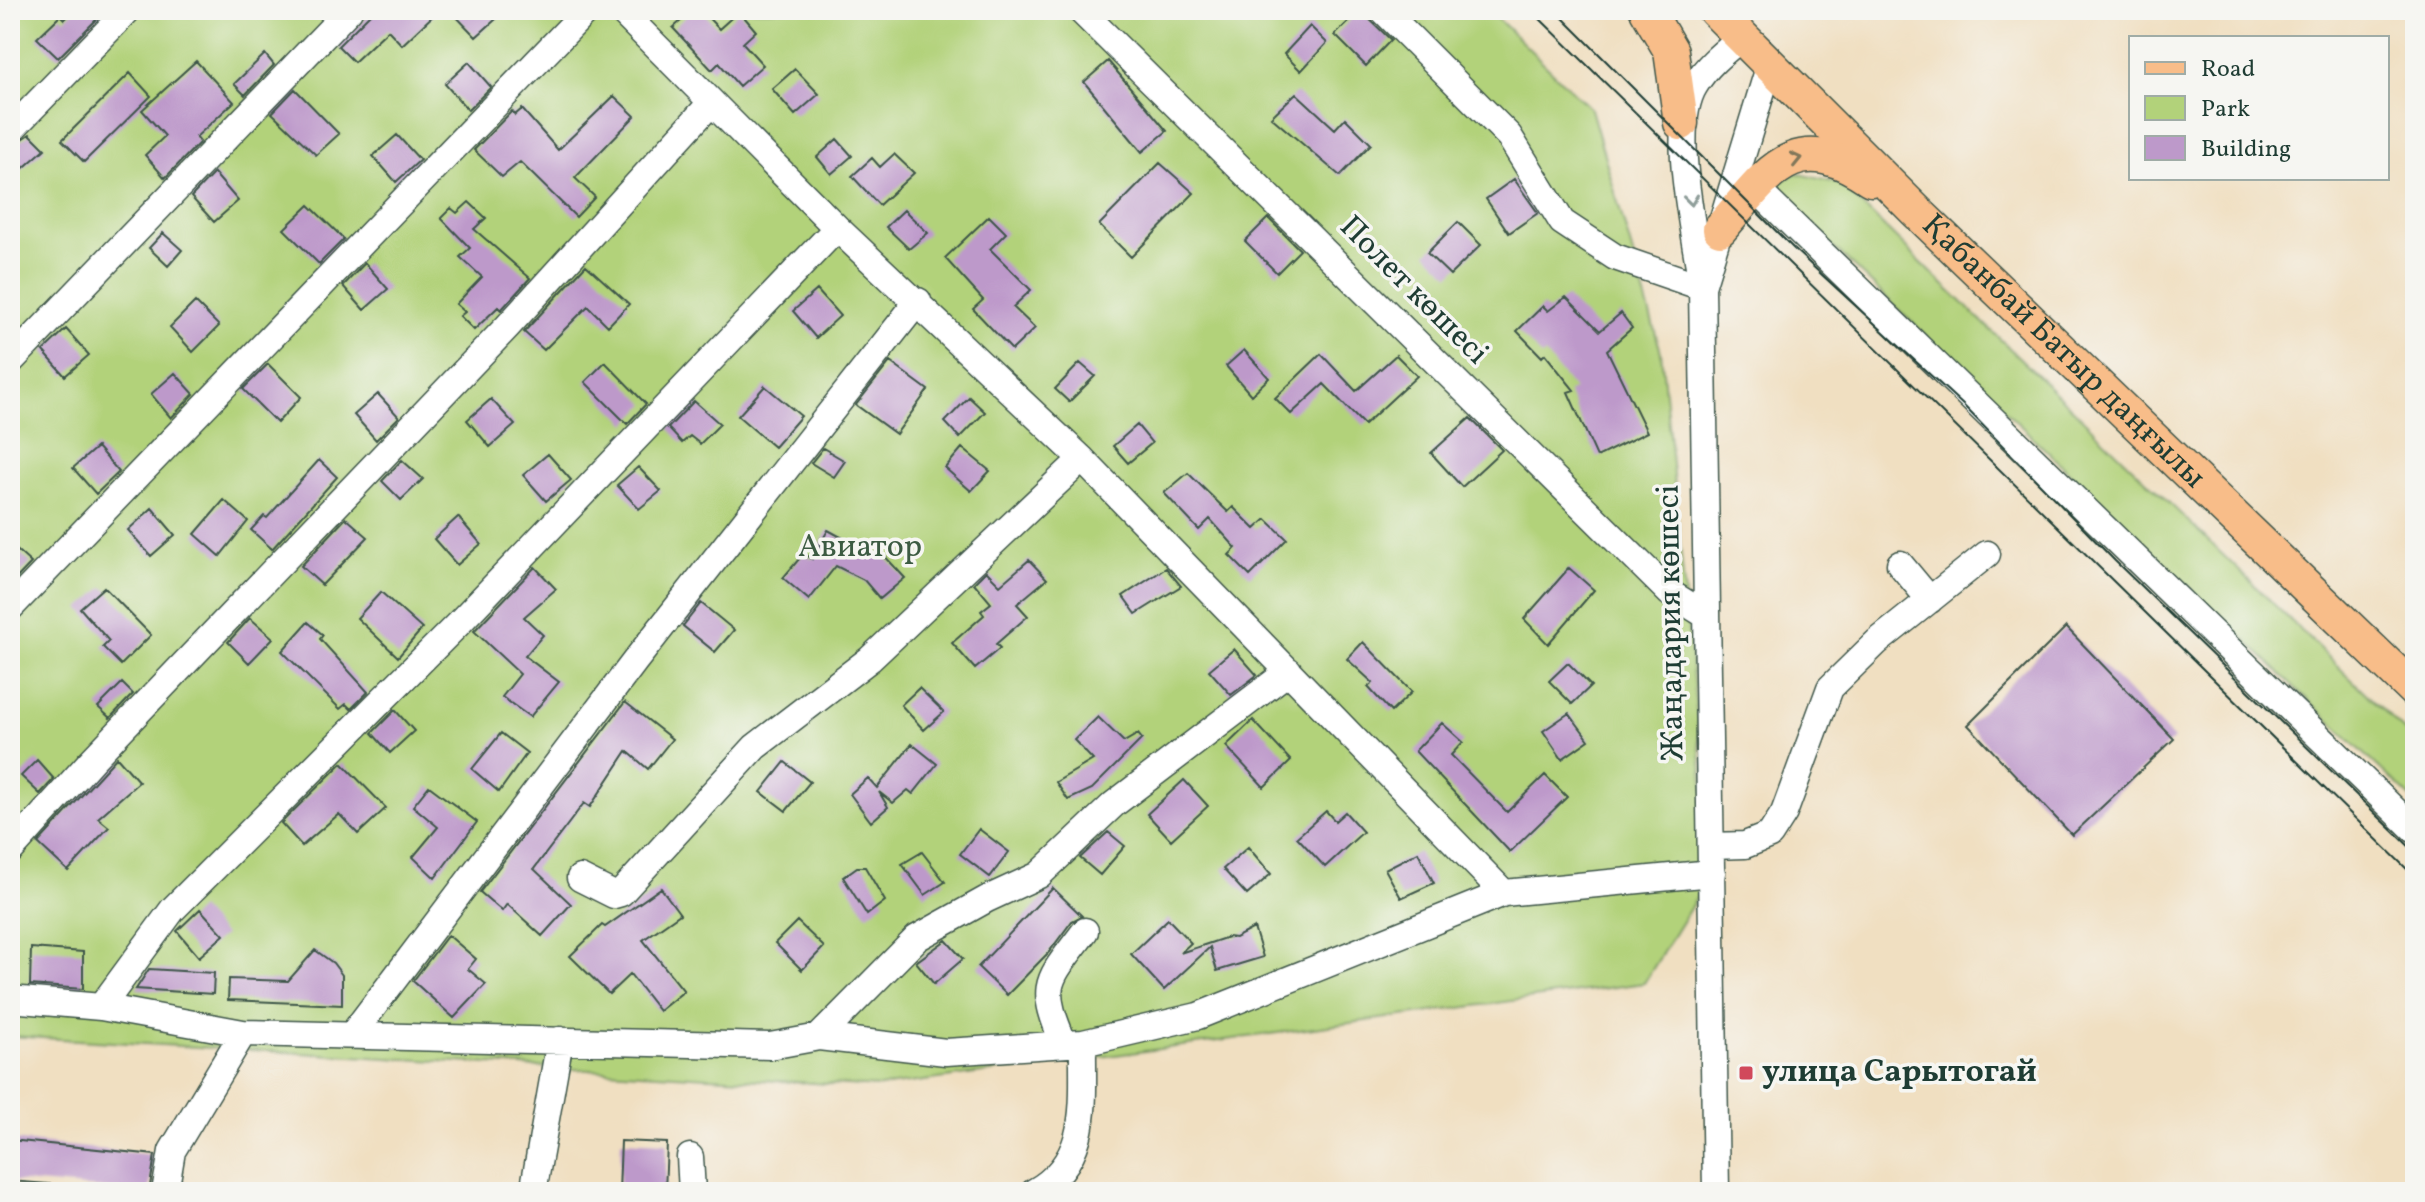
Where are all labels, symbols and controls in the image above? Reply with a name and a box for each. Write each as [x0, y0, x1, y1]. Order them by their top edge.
legend [2129, 36, 2389, 180]
text: Road [2201, 53, 2255, 87]
text: Park [2201, 93, 2250, 127]
text: Building [2201, 133, 2291, 167]
one-way arrow [1788, 152, 1802, 169]
one-way arrow [1682, 194, 1699, 207]
street label: Қабанбай Батыр даңғылы [1911, 205, 2215, 500]
street label: Полет көшесі [1329, 207, 1497, 375]
street label: Жаңадария көшесі [1648, 484, 1696, 762]
park label: Авиатор [798, 526, 922, 570]
place label: улица Сарытогай [1762, 1051, 2037, 1095]
marker: улица Сарытогай [1737, 1064, 1755, 1082]

